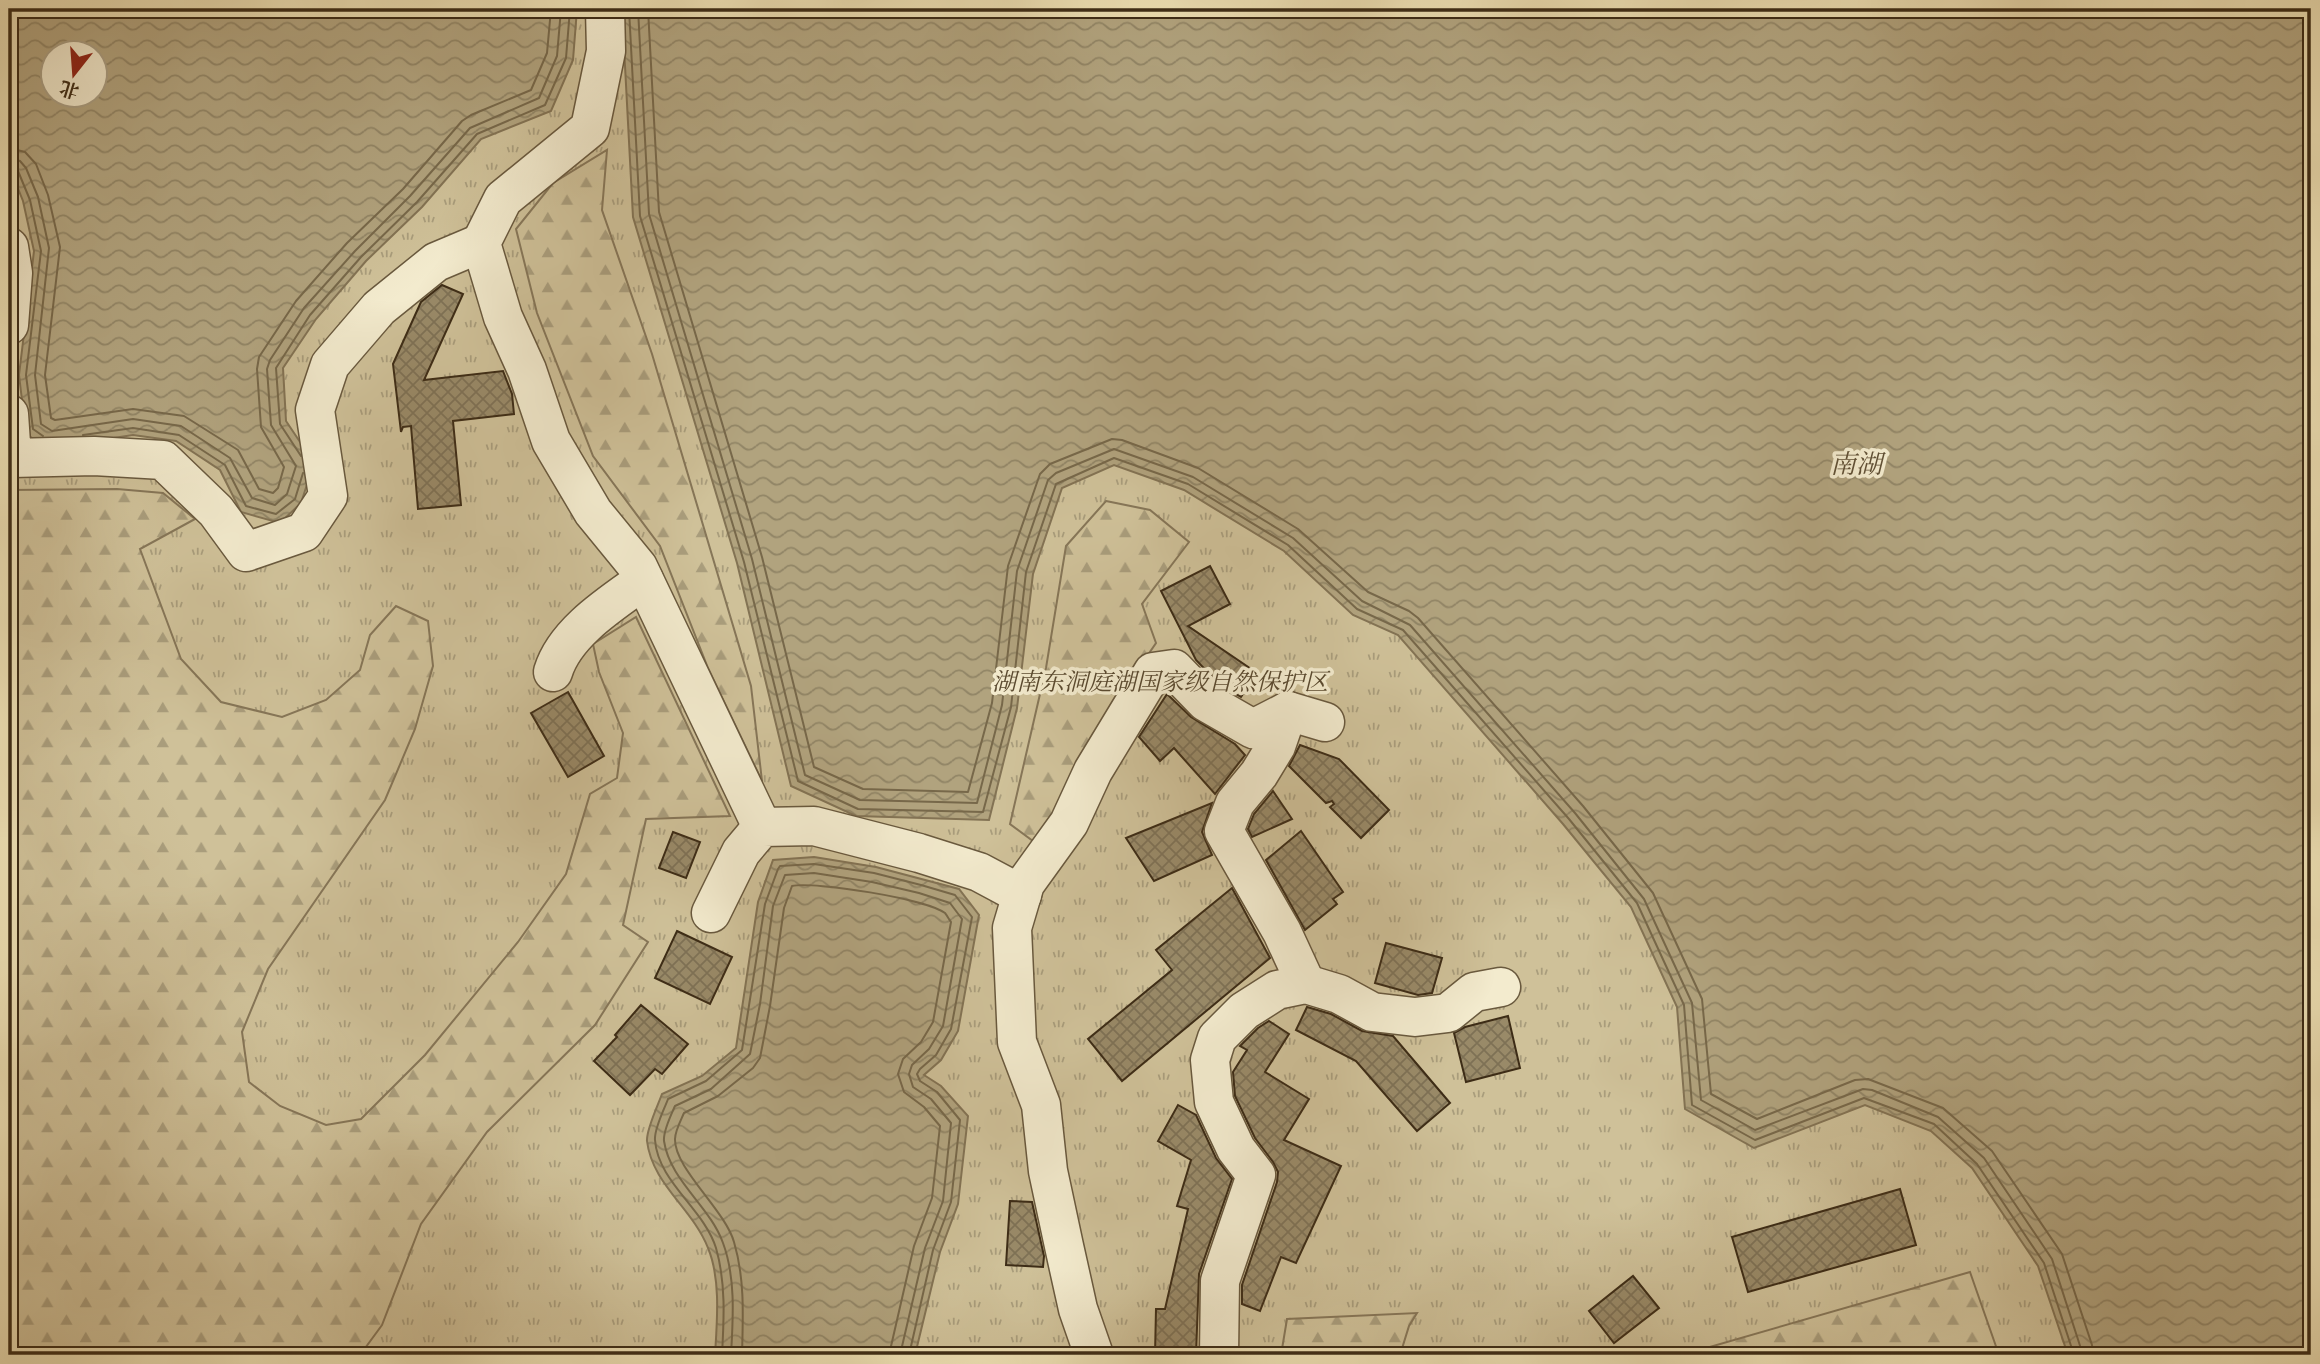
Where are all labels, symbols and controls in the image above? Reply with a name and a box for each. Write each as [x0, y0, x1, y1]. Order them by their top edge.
north arrow [38, 38, 108, 108]
text: 北 [57, 72, 83, 104]
water label: 南湖 [1830, 448, 1886, 485]
park label: 湖南东洞庭湖国家级自然保护区 [992, 667, 1331, 701]

